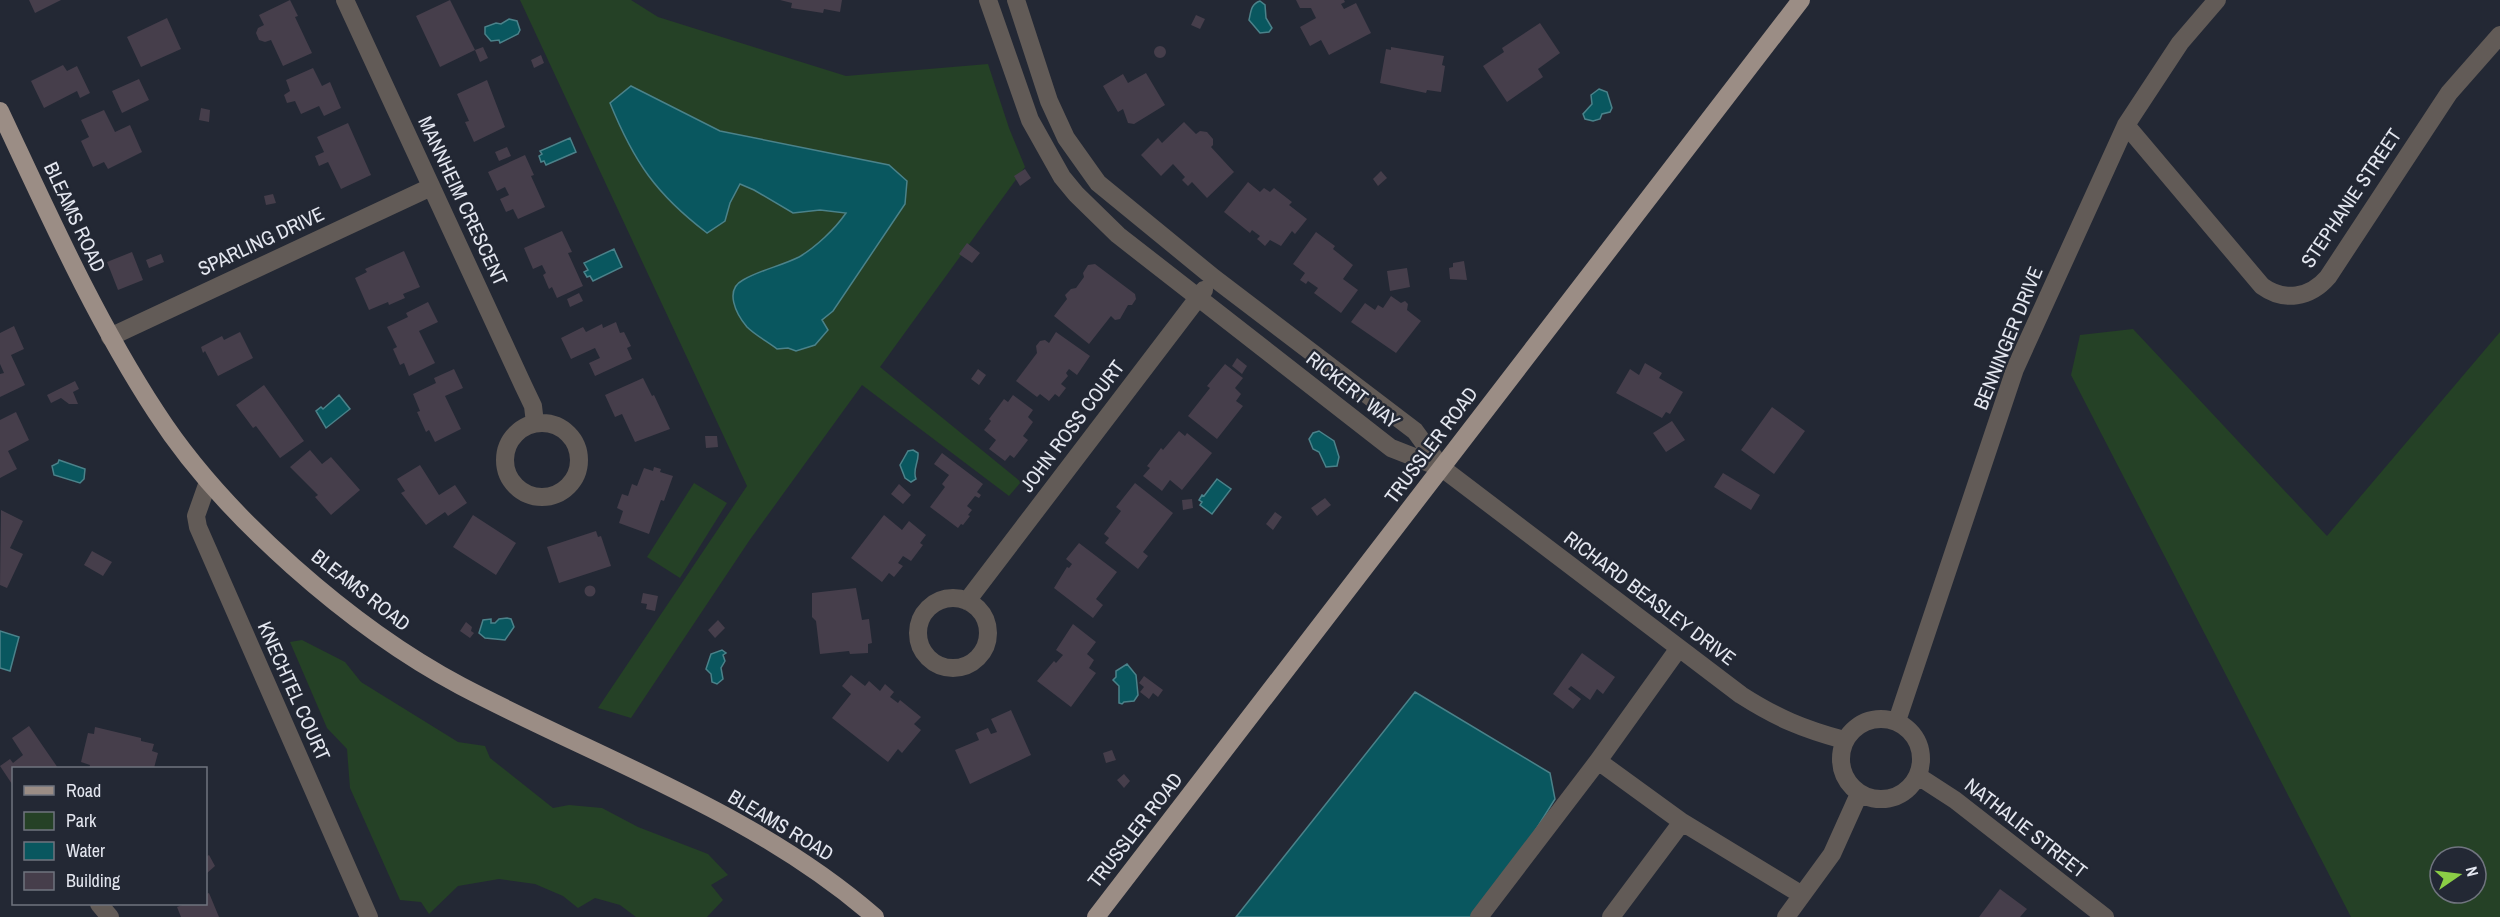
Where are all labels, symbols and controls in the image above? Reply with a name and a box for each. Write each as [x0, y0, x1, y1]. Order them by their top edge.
street label: MANNHEIM CRESCENT [412, 112, 515, 290]
street label: STEPHANIE STREET [2294, 123, 2407, 273]
street label: BLEAMS ROAD [38, 157, 113, 276]
street label: SPARLING DRIVE [193, 199, 328, 282]
street label: BENNINGER DRIVE [1967, 262, 2049, 413]
street label: RICKERT WAY [1301, 345, 1406, 435]
street label: JOHN ROSS COURT [1013, 354, 1130, 497]
street label: TRUSSLER ROAD [1378, 381, 1483, 508]
street label: RICHARD BEASLEY DRIVE [1559, 524, 1742, 671]
street label: BLEAMS ROAD [306, 542, 416, 637]
street label: KNECHTEL COURT [252, 617, 337, 765]
street label: TRUSSLER ROAD [1081, 766, 1188, 893]
legend [12, 767, 207, 905]
street label: NATHALIE STREET [1960, 771, 2093, 884]
text: Road [66, 778, 101, 803]
street label: BLEAMS ROAD [724, 782, 839, 867]
text: Park [66, 808, 97, 833]
text: Water [66, 838, 105, 863]
north arrow [2428, 845, 2488, 905]
text: N [2461, 864, 2484, 879]
text: Building [66, 868, 121, 893]

